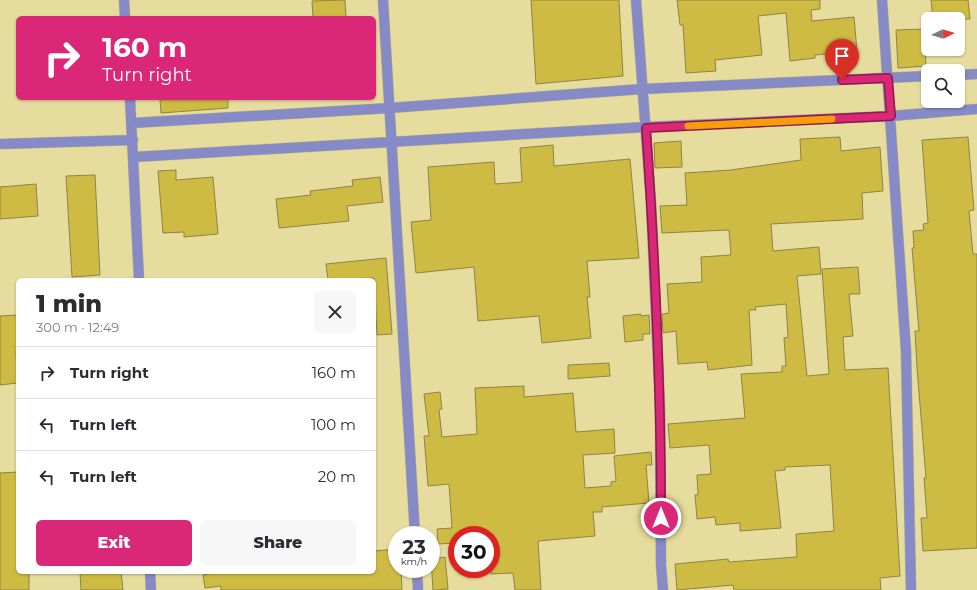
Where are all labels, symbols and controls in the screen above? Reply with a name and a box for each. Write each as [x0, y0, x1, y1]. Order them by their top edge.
north arrow [921, 12, 965, 56]
map controls [921, 12, 965, 108]
text: 160 m [102, 30, 187, 64]
icon: right [36, 32, 88, 84]
pin [825, 39, 859, 80]
icon: arrive [831, 45, 853, 67]
text: Turn right [102, 64, 192, 86]
button: search [921, 64, 965, 108]
text: 1 min [36, 289, 102, 318]
button: close [314, 291, 356, 333]
text: 300 m · 12:49 [36, 319, 119, 335]
icon: right [36, 362, 58, 384]
text: Turn right [70, 363, 149, 382]
text: 160 m [312, 363, 356, 382]
icon: left [36, 414, 58, 436]
text: Turn left [70, 415, 137, 434]
text: 100 m [311, 415, 356, 434]
icon: left [36, 466, 58, 488]
text: Turn left [70, 467, 137, 486]
text: 20 m [318, 467, 356, 486]
position arrow [640, 497, 682, 539]
button: Exit [36, 520, 192, 566]
button: Share [200, 520, 356, 566]
speed limit sign: 30 [448, 526, 500, 578]
text: 23 [402, 535, 426, 559]
text: km/h [401, 555, 427, 568]

